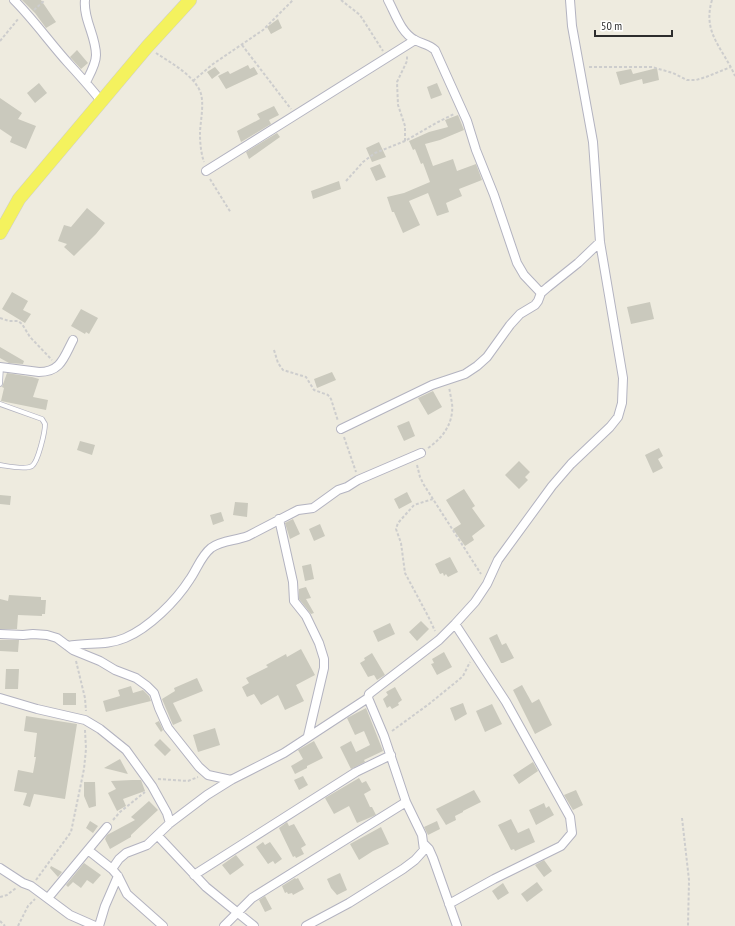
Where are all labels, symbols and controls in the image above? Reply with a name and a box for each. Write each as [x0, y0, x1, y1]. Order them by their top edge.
scale bar [595, 12, 672, 38]
text: 50 m [601, 18, 622, 33]

